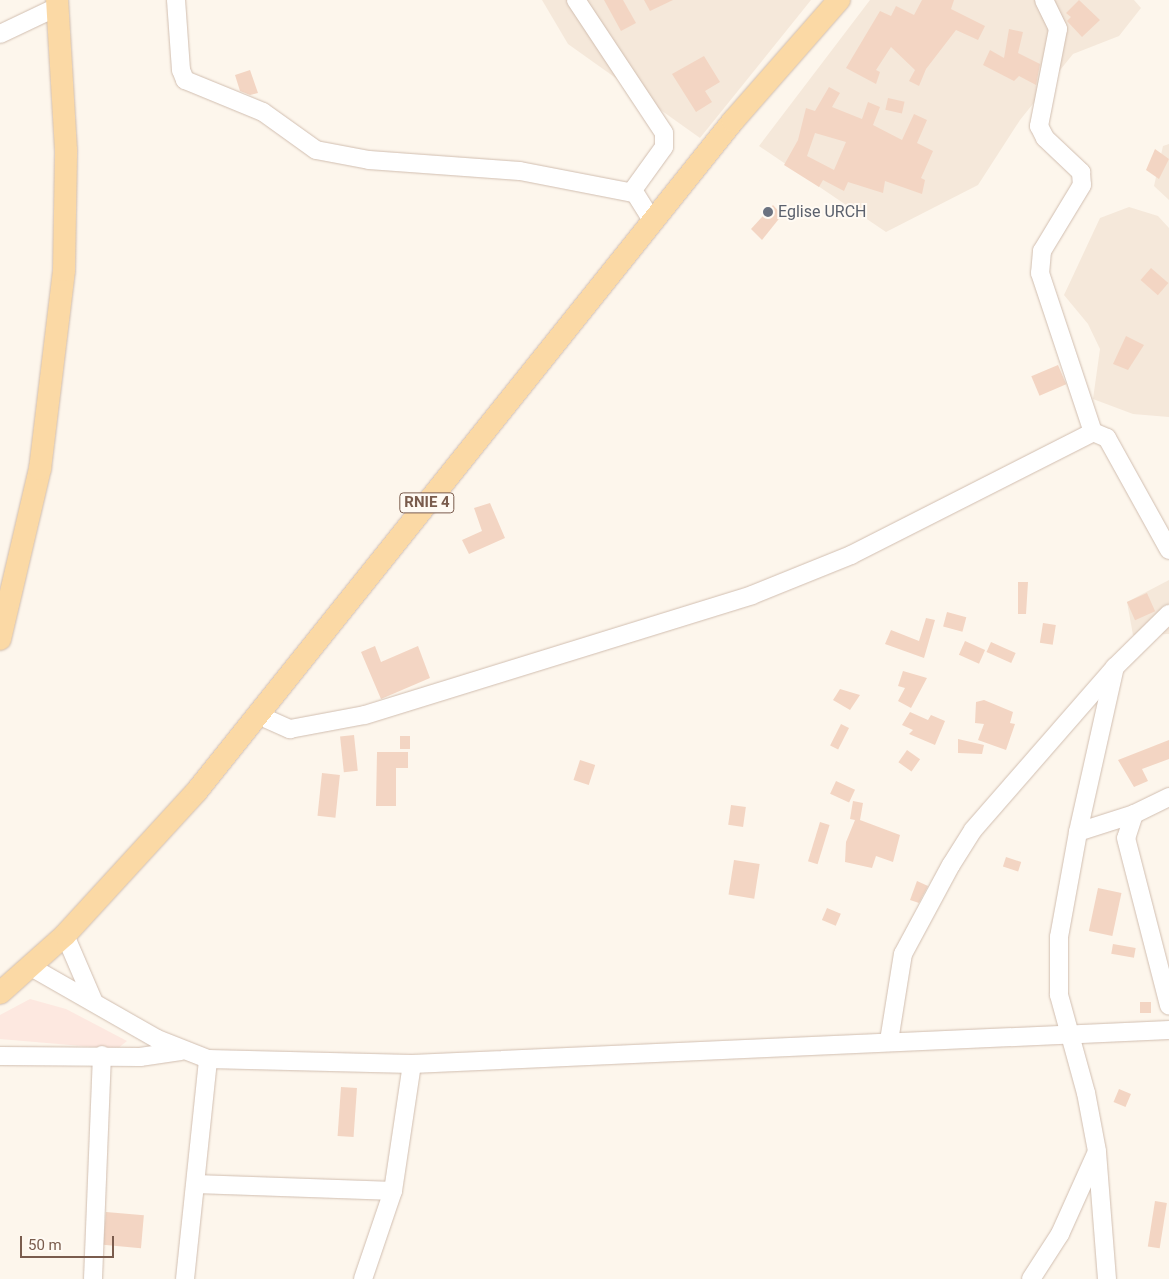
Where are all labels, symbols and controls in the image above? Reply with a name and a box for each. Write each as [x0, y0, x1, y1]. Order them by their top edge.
place label: Eglise URCH [778, 202, 866, 222]
marker: Eglise URCH [762, 206, 774, 218]
road number: RNIE 4 [398, 490, 456, 516]
scale bar [22, 1226, 116, 1258]
text: 50 m [28, 1236, 62, 1254]

